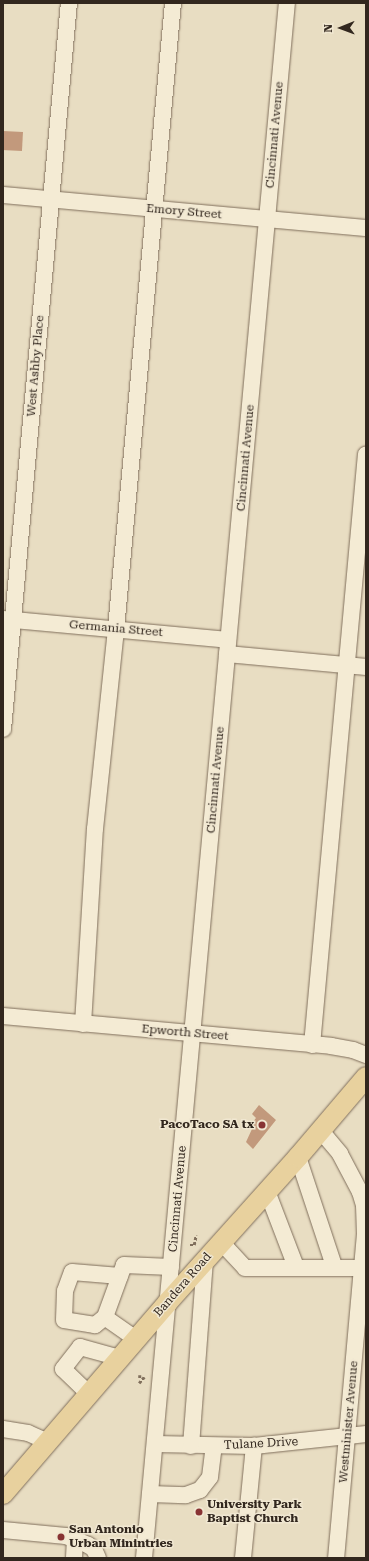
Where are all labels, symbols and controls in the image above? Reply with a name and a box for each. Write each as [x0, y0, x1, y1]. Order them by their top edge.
north arrow [321, 8, 361, 48]
text: N [322, 24, 335, 33]
street label: Cincinnati Avenue [263, 81, 287, 189]
street label: Emory Street [146, 202, 222, 222]
street label: West Ashby Place [24, 315, 48, 417]
street label: Cincinnati Avenue [234, 404, 258, 512]
street label: Germania Street [69, 618, 163, 640]
street label: Cincinnati Avenue [204, 726, 228, 834]
street label: Epworth Street [141, 1022, 229, 1044]
place label: PacoTaco SA tx [160, 1118, 254, 1132]
marker: PacoTaco SA tx [257, 1120, 267, 1130]
street label: Cincinnati Avenue [166, 1145, 190, 1253]
street label: Bandera Road [151, 1250, 215, 1320]
street label: Westminister Avenue [336, 1360, 362, 1484]
street label: Tulane Drive [224, 1435, 298, 1453]
place label: University Park Baptist Church [207, 1498, 302, 1526]
marker: University Park Baptist Church [194, 1507, 204, 1517]
place label: San Antonio Urban Minintries [69, 1523, 173, 1551]
marker: San Antonio Urban Minintries [56, 1532, 66, 1542]

